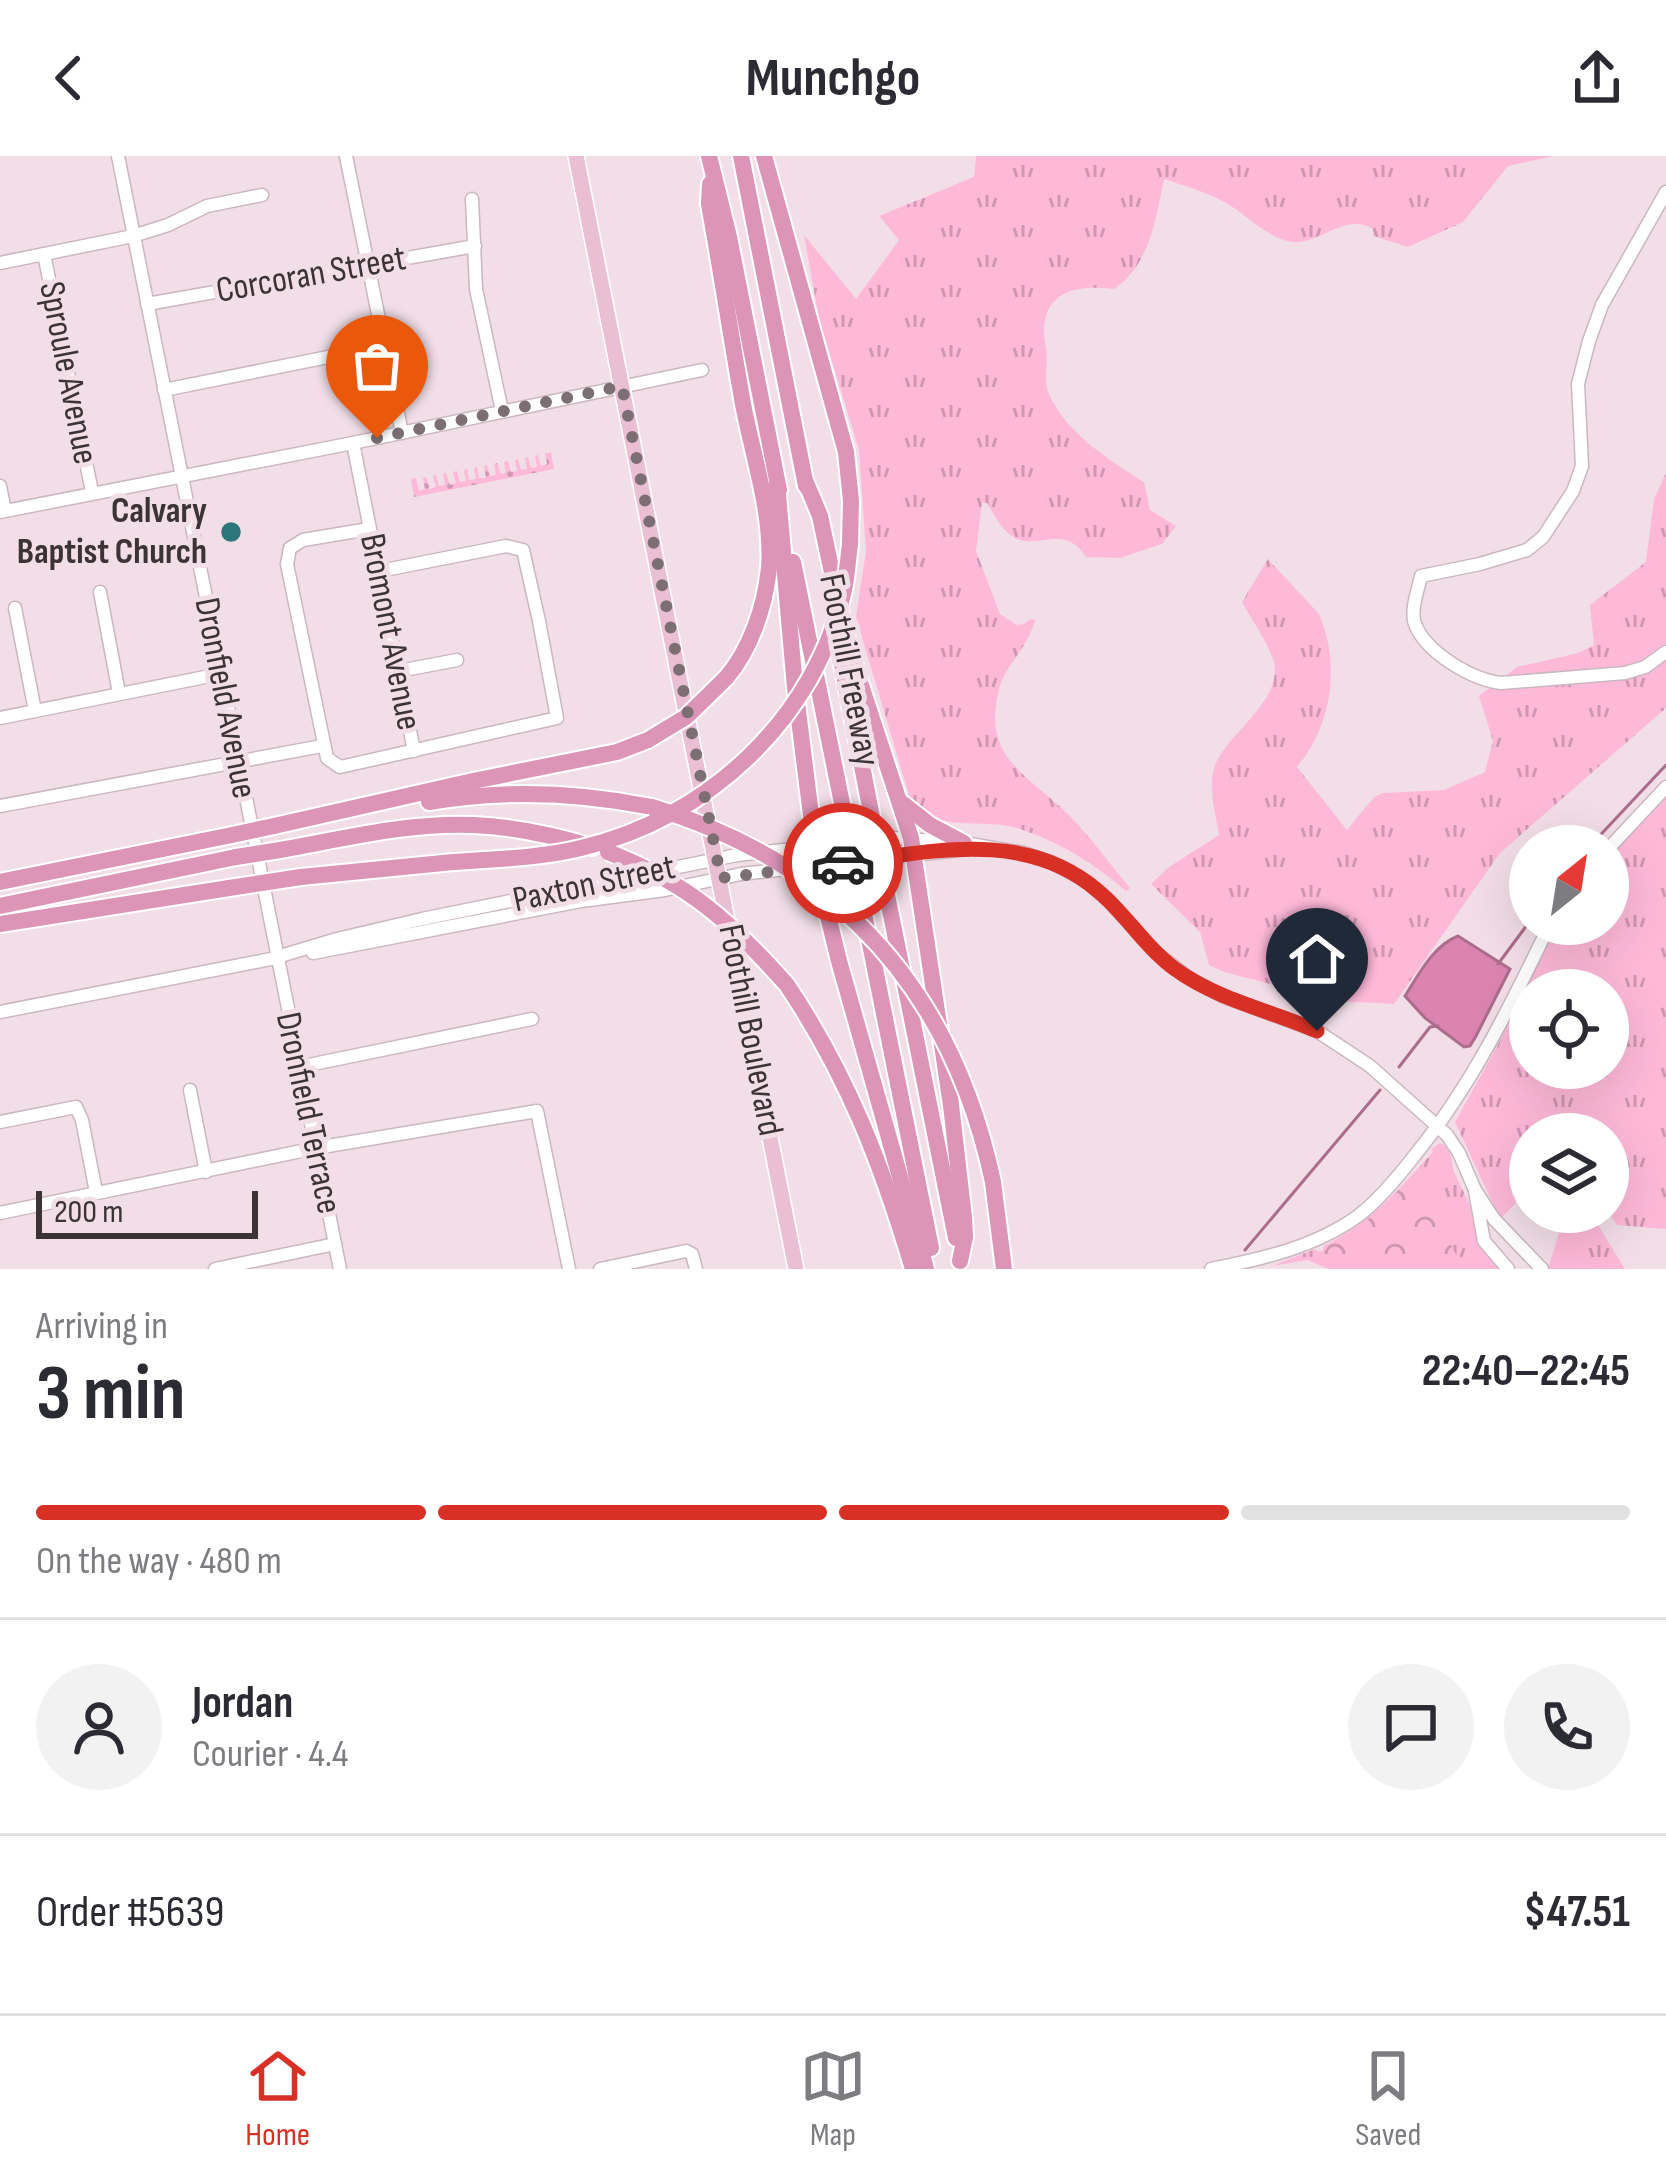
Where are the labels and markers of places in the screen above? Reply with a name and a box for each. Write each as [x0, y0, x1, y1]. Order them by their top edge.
pin [326, 315, 428, 438]
place label: Calvary Baptist Church [17, 490, 207, 574]
marker: Calvary Baptist Church [218, 519, 244, 545]
pin [1266, 908, 1368, 1031]

